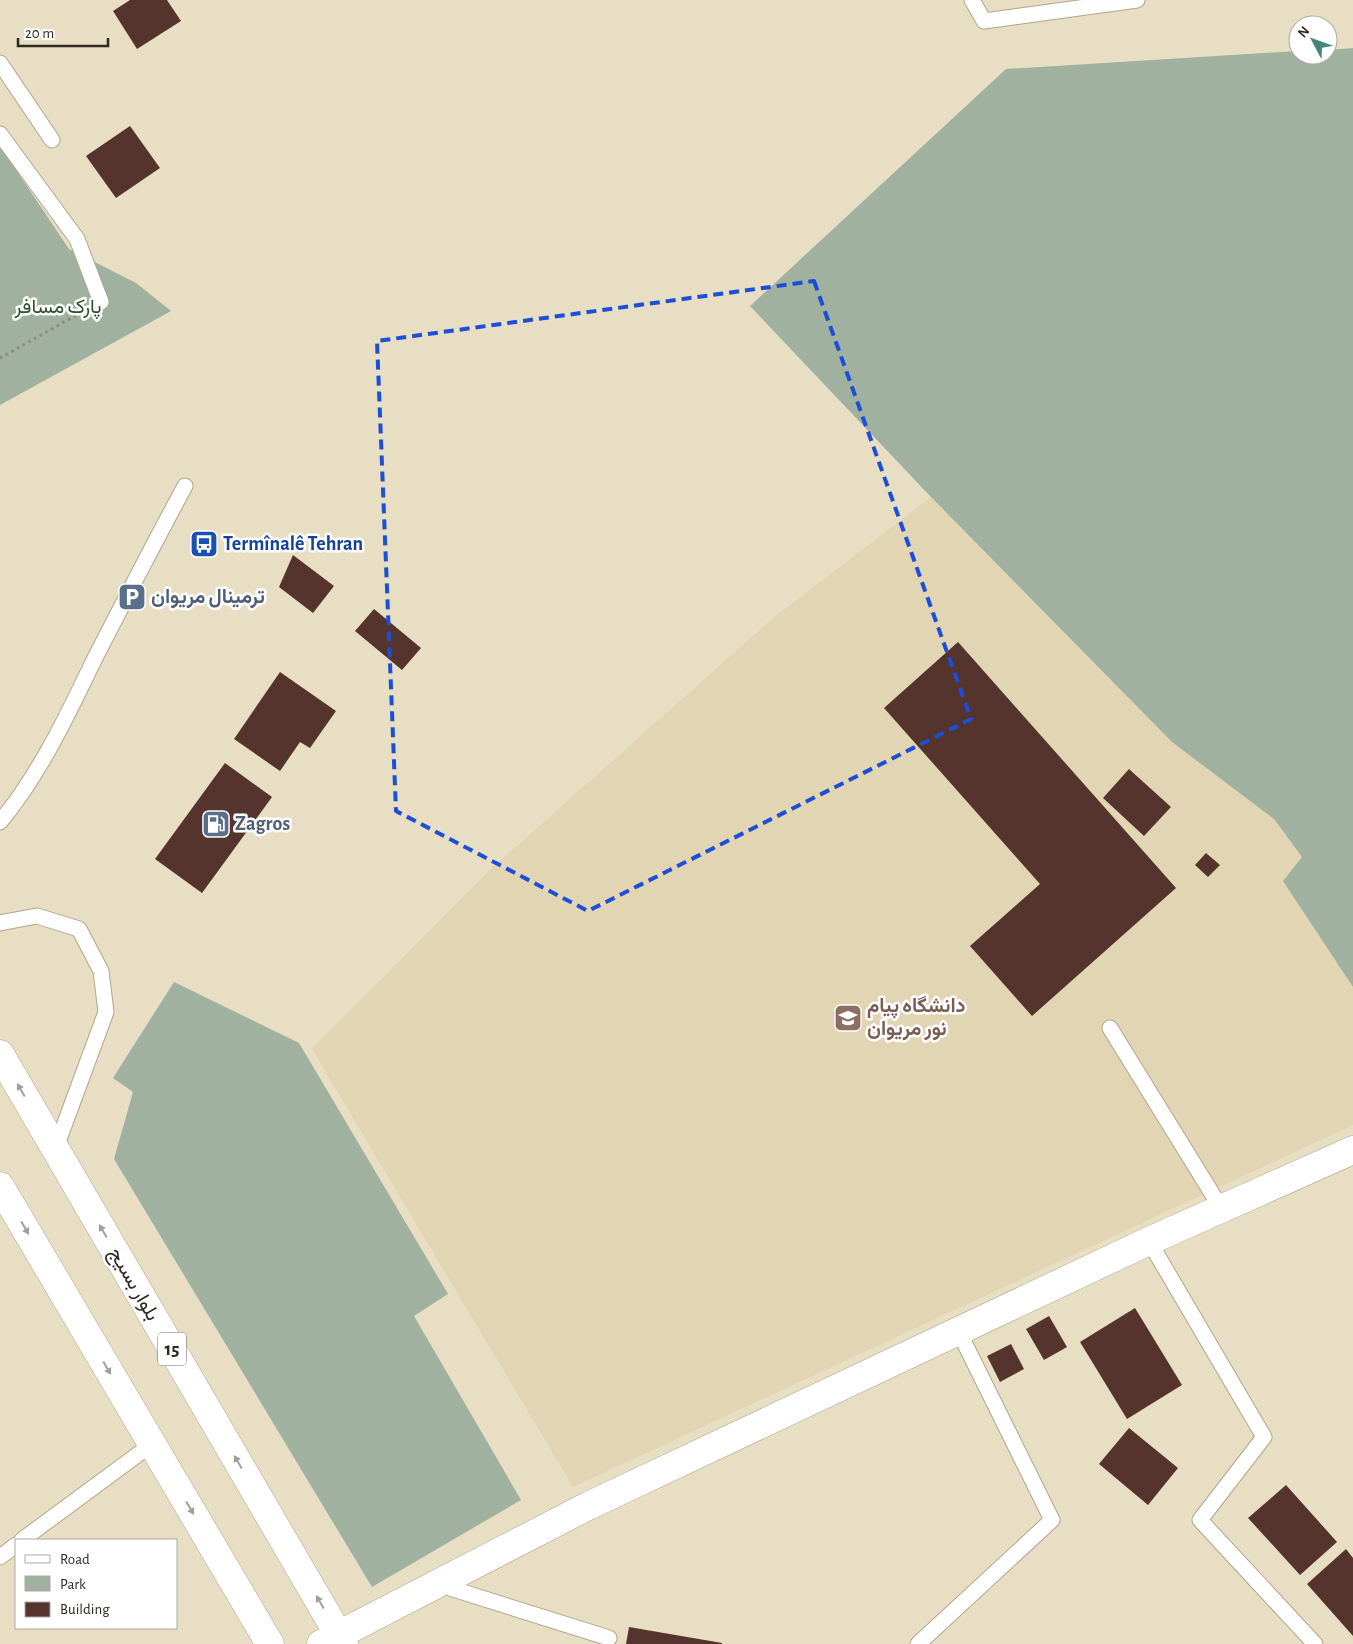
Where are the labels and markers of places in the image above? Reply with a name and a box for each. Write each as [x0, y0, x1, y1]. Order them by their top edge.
bus stop icon: Termînalê Tehran [189, 529, 219, 559]
place label: Termînalê Tehran [223, 534, 363, 554]
parking icon: ترمینال مریوان [117, 582, 147, 612]
place label: ترمینال مریوان [151, 587, 265, 609]
fuel station icon: Zagros [201, 809, 231, 839]
place label: Zagros [235, 814, 290, 834]
place label: دانشگاه پیام نور مریوان [867, 995, 966, 1041]
school or university icon: دانشگاه پیام نور مریوان [833, 1003, 863, 1033]

